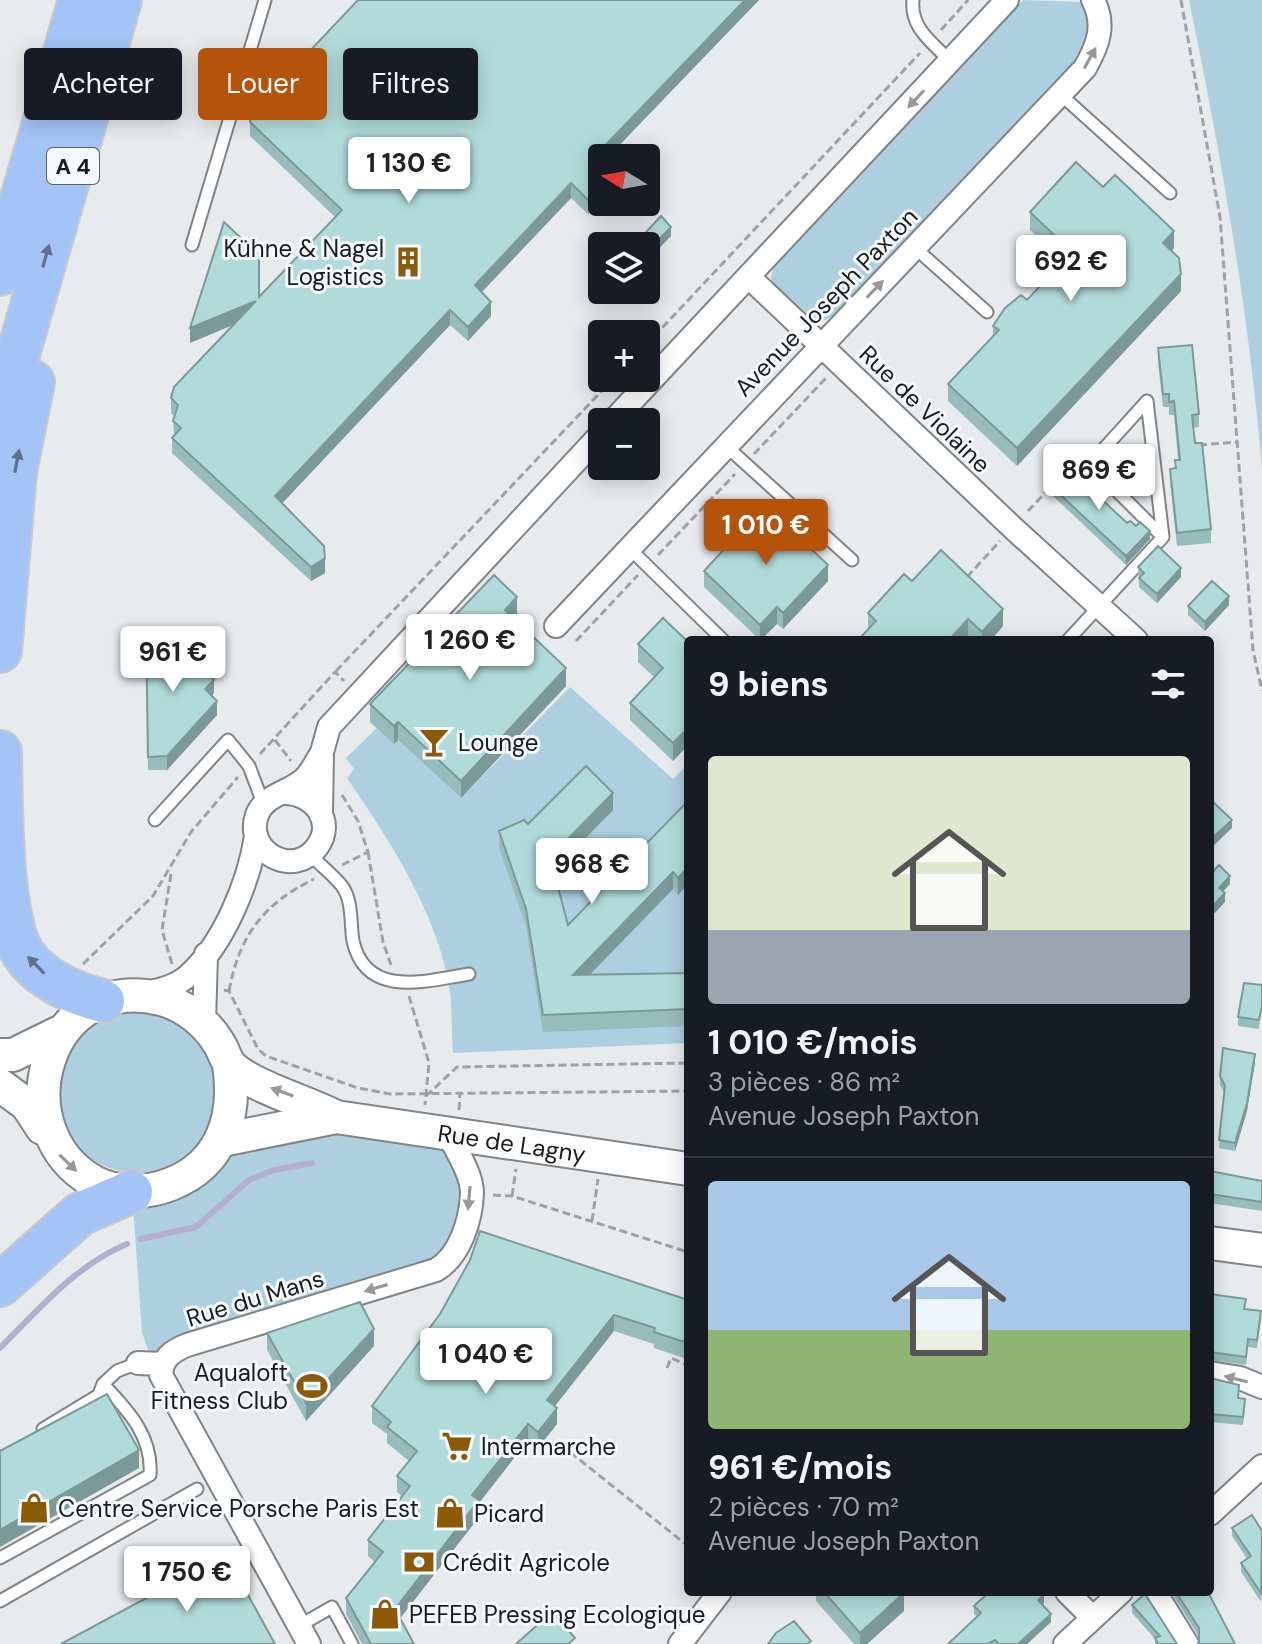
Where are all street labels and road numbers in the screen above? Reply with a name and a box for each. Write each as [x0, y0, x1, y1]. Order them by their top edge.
road number: A 4 [47, 148, 99, 184]
street label: Avenue Joseph Paxton [728, 201, 924, 403]
street label: Rue de Violaine [853, 339, 997, 479]
street label: Rue de Lagny [436, 1117, 588, 1169]
street label: Rue du Mans [182, 1262, 328, 1334]

